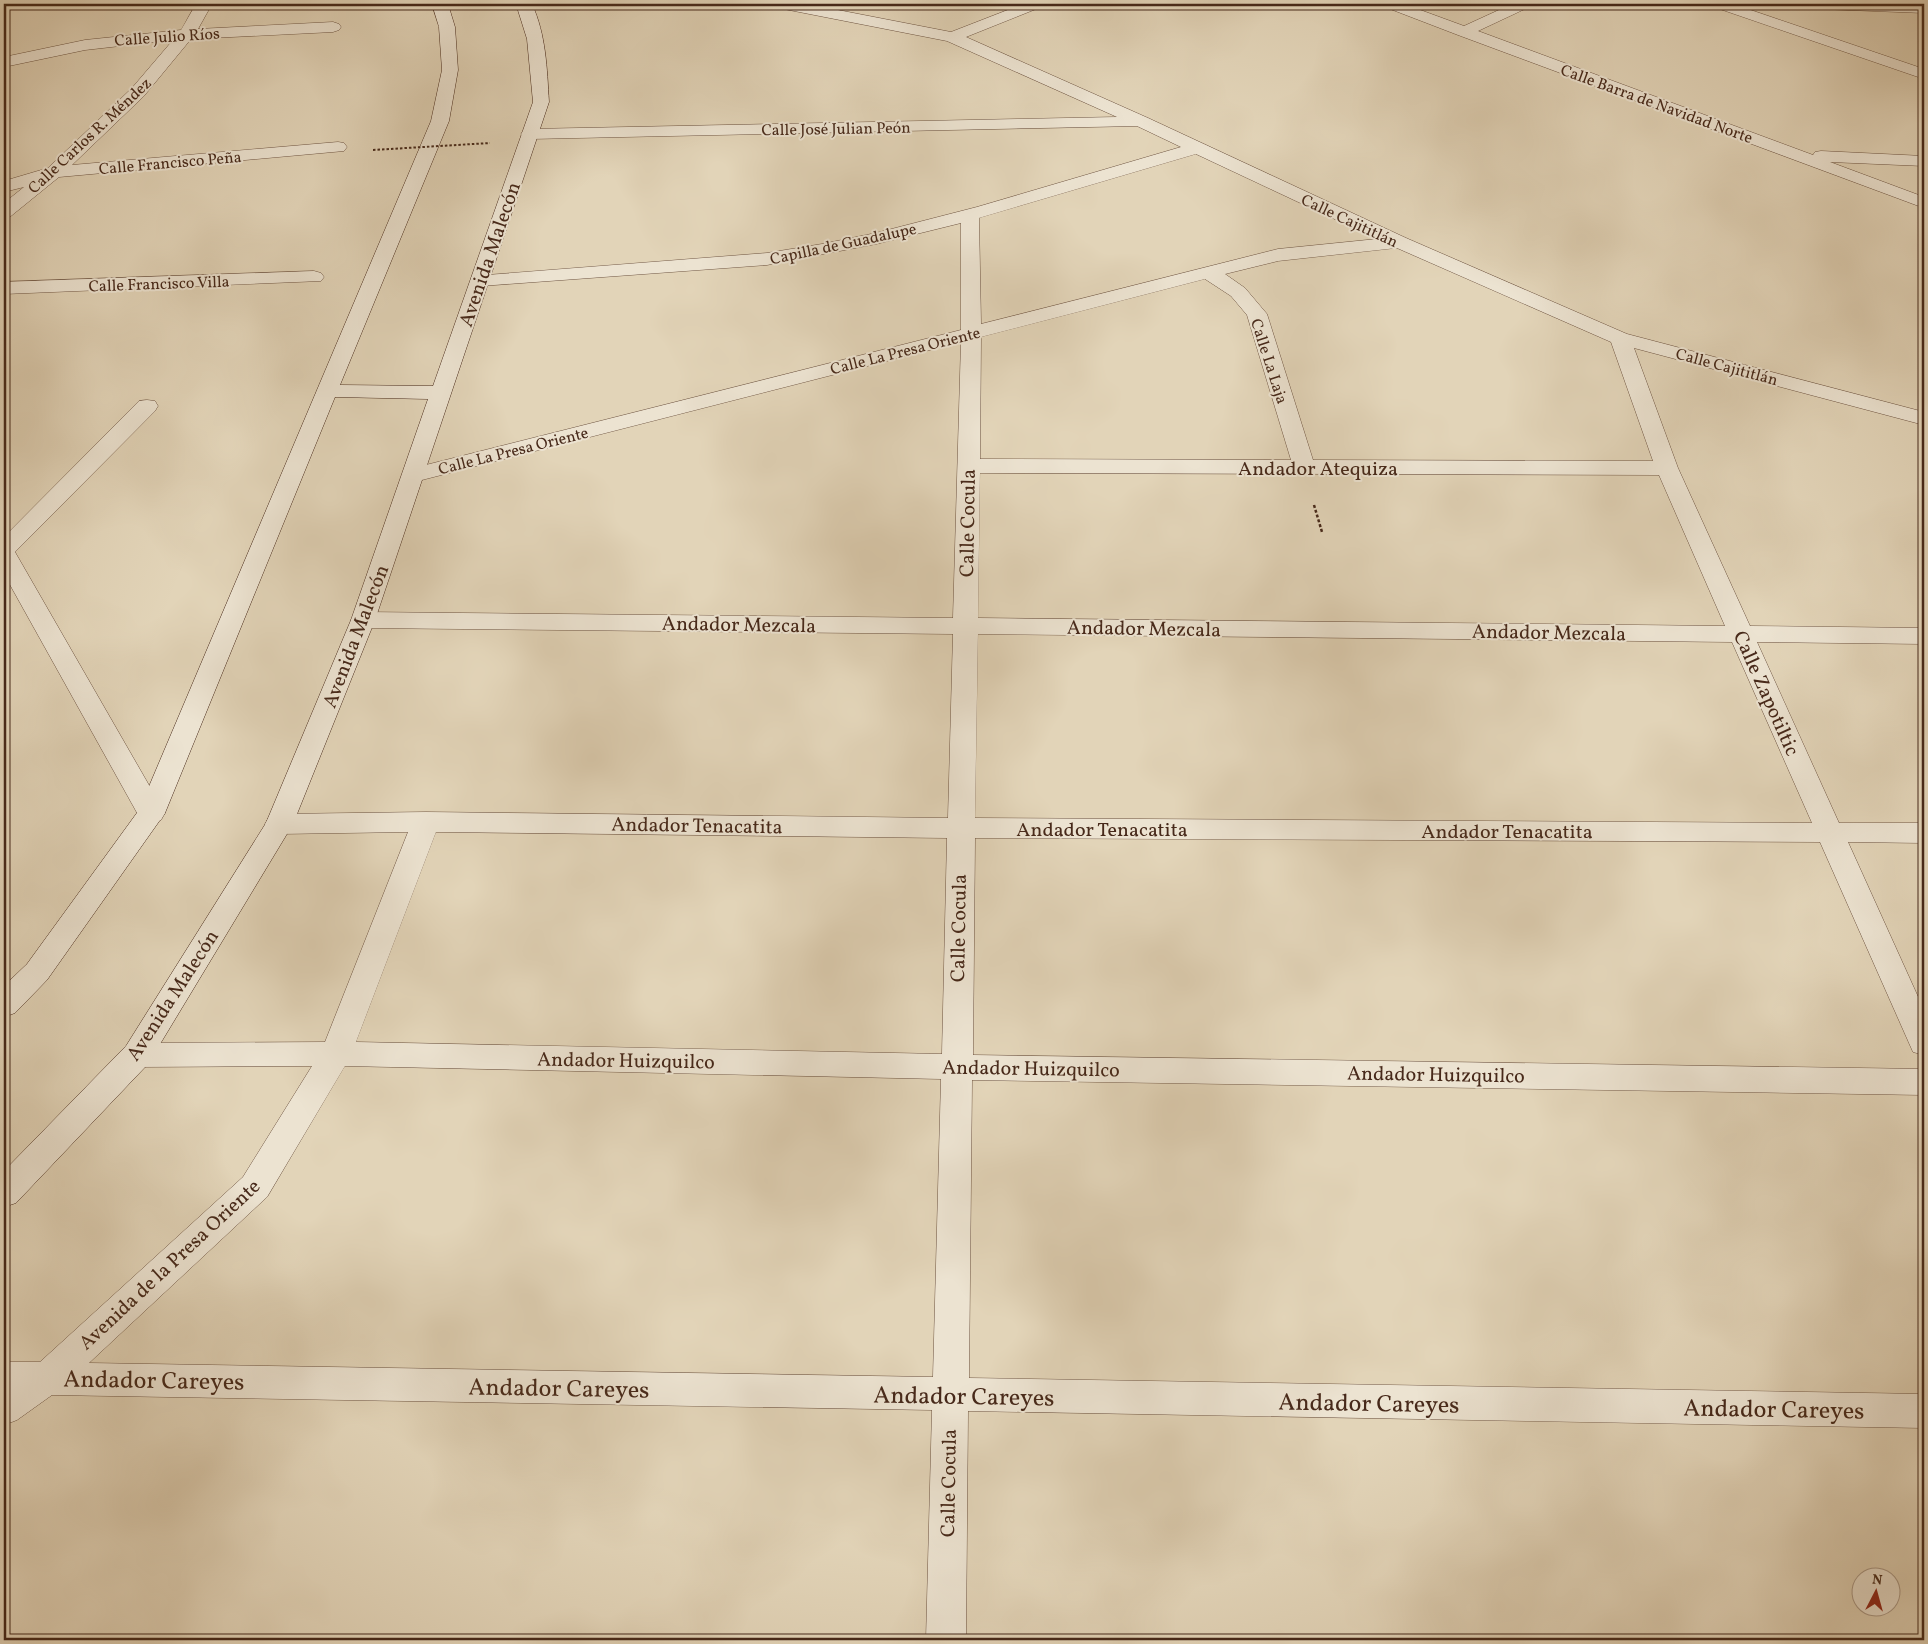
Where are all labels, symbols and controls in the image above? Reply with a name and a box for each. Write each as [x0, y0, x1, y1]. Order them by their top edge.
street label: Calle Julio Ríos [114, 23, 221, 53]
street label: Calle Barra de Navidad Norte [1557, 60, 1755, 150]
street label: Calle Carlos R. Méndez [24, 73, 157, 200]
street label: Calle José Julian Peón [761, 118, 911, 142]
street label: Calle Francisco Peña [98, 147, 243, 181]
street label: Avenida Malecón [453, 178, 529, 331]
street label: Calle Cajititlán [1297, 190, 1401, 254]
street label: Capilla de Guadalupe [768, 219, 919, 271]
street label: Calle Francisco Villa [88, 272, 230, 298]
street label: Calle La Laja [1244, 316, 1292, 407]
street label: Calle La Presa Oriente [828, 323, 983, 381]
street label: Calle Cajititlán [1673, 344, 1780, 392]
street label: Calle La Presa Oriente [436, 423, 591, 481]
street label: Andador Atequiza [1238, 456, 1398, 484]
street label: Calle Cocula [954, 469, 984, 577]
street label: Avenida Malecón [317, 561, 397, 712]
street label: Andador Mezcala [662, 611, 816, 641]
street label: Andador Mezcala [1067, 615, 1221, 645]
street label: Andador Mezcala [1472, 619, 1626, 649]
street label: Calle Zapotiltic [1725, 627, 1805, 761]
street label: Andador Tenacatita [611, 812, 783, 842]
street label: Andador Tenacatita [1016, 817, 1188, 845]
street label: Andador Tenacatita [1421, 819, 1593, 847]
street label: Calle Cocula [945, 874, 975, 982]
street label: Avenida Malecón [121, 925, 227, 1067]
street label: Andador Huizquilco [537, 1046, 715, 1078]
street label: Andador Huizquilco [942, 1054, 1120, 1086]
street label: Andador Huizquilco [1347, 1060, 1525, 1092]
street label: Avenida de la Presa Oriente [73, 1174, 267, 1357]
street label: Andador Careyes [63, 1363, 245, 1401]
street label: Andador Careyes [468, 1371, 650, 1409]
street label: Andador Careyes [873, 1379, 1055, 1417]
street label: Andador Careyes [1278, 1386, 1460, 1424]
street label: Andador Careyes [1683, 1392, 1865, 1430]
street label: Calle Cocula [935, 1429, 965, 1537]
north arrow [1850, 1566, 1900, 1616]
text: N [1871, 1571, 1883, 1591]

